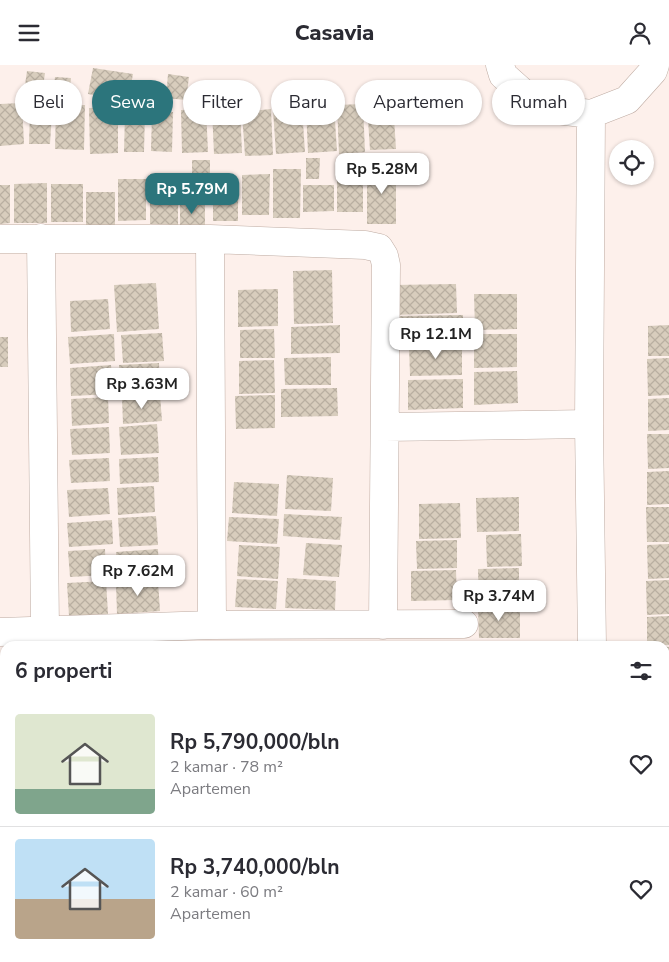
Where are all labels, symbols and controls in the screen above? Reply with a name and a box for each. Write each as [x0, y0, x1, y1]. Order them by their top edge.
text: Casavia [295, 18, 374, 48]
icon: menu [15, 19, 43, 47]
icon: person [626, 19, 654, 47]
chip: Beli [15, 80, 82, 125]
chip: Sewa [92, 80, 173, 125]
chip: Filter [183, 80, 261, 125]
chip: Baru [271, 80, 345, 125]
chip: Apartemen [355, 80, 482, 125]
chip: Rumah [492, 80, 585, 125]
map controls [609, 140, 654, 185]
button: locate [609, 140, 654, 185]
pin: Rp 5.28M [330, 153, 434, 195]
text: Rp 5.28M [346, 158, 418, 180]
pin: Rp 5.79M [140, 173, 244, 215]
text: Rp 5.79M [156, 178, 228, 200]
pin: Rp 12.1M [384, 317, 488, 360]
text: Rp 12.1M [400, 323, 472, 345]
pin: Rp 3.63M [90, 367, 194, 410]
text: Rp 3.63M [106, 373, 178, 395]
pin: Rp 7.62M [86, 555, 190, 597]
text: Rp 7.62M [102, 560, 174, 582]
pin: Rp 3.74M [447, 579, 551, 622]
text: Rp 3.74M [463, 585, 535, 607]
text: 6 properti [15, 657, 112, 685]
icon: filters [627, 657, 655, 685]
text: Rp 5,790,000/bln [170, 728, 339, 756]
icon: home [55, 734, 115, 794]
icon: heart [627, 750, 655, 778]
text: 2 kamar · 78 m² [170, 756, 283, 778]
text: Apartemen [170, 778, 251, 800]
text: Rp 3,740,000/bln [170, 853, 339, 881]
icon: home [55, 859, 115, 919]
icon: heart [627, 875, 655, 903]
text: 2 kamar · 60 m² [170, 881, 283, 903]
text: Apartemen [170, 903, 251, 925]

